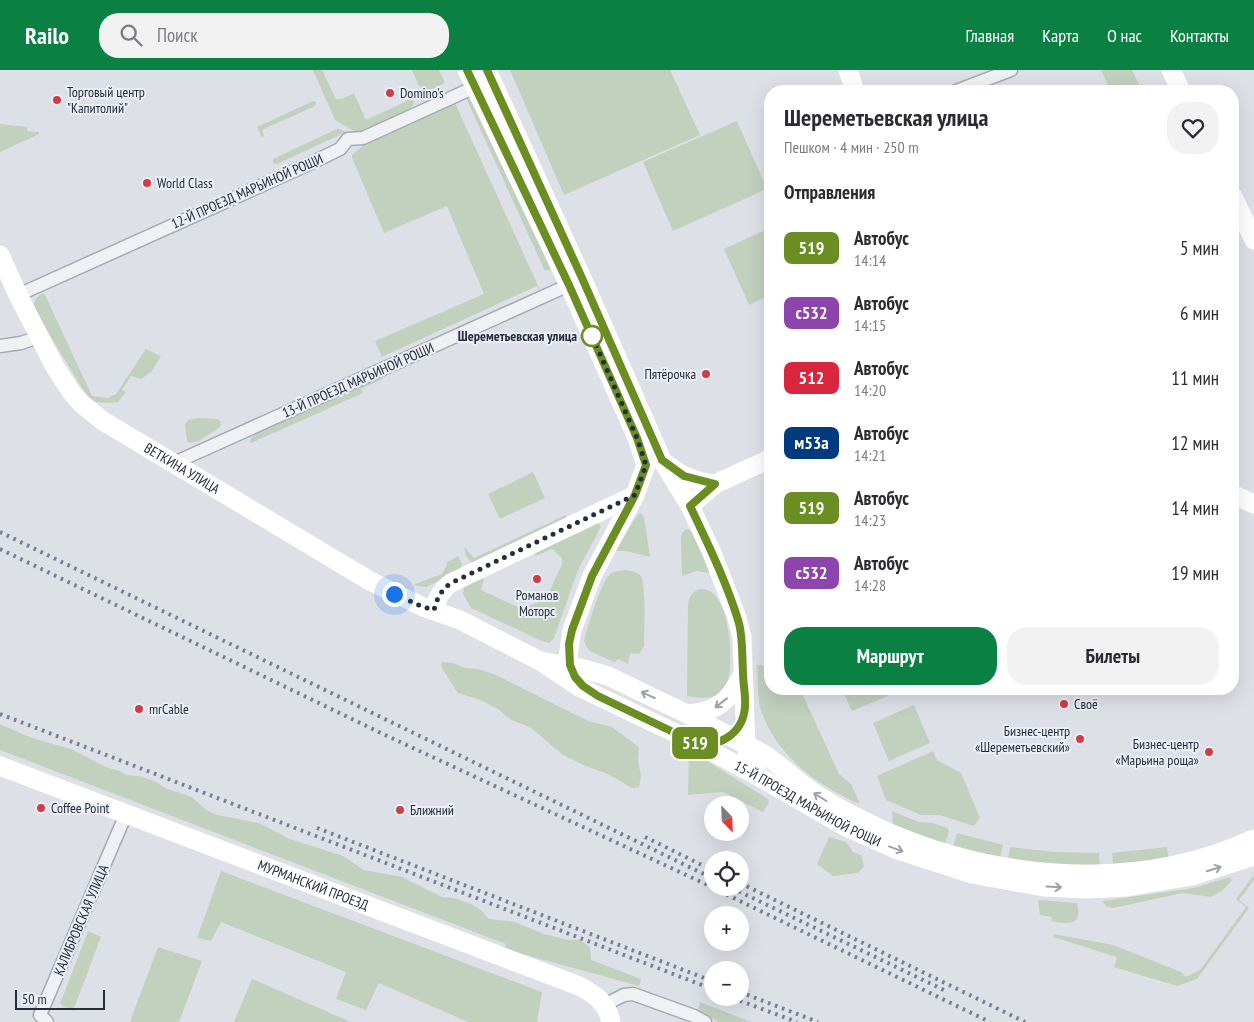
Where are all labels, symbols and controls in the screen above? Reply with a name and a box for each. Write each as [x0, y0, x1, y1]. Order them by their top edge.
search box [99, 13, 449, 58]
text: Railo [25, 20, 69, 51]
icon: search [117, 21, 145, 49]
text: Поиск [157, 23, 198, 47]
text: Главная [966, 24, 1014, 47]
text: Карта [1042, 24, 1079, 47]
text: О нас [1107, 24, 1142, 47]
text: Контакты [1170, 24, 1229, 47]
place label: Торговый центр "Капитолий" [67, 83, 145, 117]
place label: Domino's [400, 84, 444, 102]
marker: Domino's [384, 87, 396, 99]
marker: Торговый центр "Капитолий" [51, 94, 63, 106]
text: Шереметьевская улица [784, 102, 988, 133]
button: heart [1167, 102, 1219, 154]
text: Пешком · 4 мин · 250 m [784, 137, 919, 157]
street label: 12-Й ПРОЕЗД МАРЬИНОЙ РОЩИ [168, 149, 326, 233]
place label: World Class [157, 174, 213, 192]
marker: World Class [141, 177, 153, 189]
text: Отправления [784, 180, 875, 204]
text: Автобус [854, 226, 909, 250]
text: 519 [799, 236, 824, 259]
text: 5 мин [1180, 236, 1219, 260]
text: 14:14 [854, 250, 886, 270]
text: Автобус [854, 291, 909, 315]
text: с532 [795, 301, 828, 324]
text: 6 мин [1180, 301, 1219, 325]
text: 14:15 [854, 315, 886, 335]
marker: Шереметьевская улица [581, 325, 603, 347]
place label: Шереметьевская улица [458, 327, 577, 345]
street label: 13-Й ПРОЕЗД МАРЬИНОЙ РОЩИ [279, 338, 437, 422]
text: Автобус [854, 356, 909, 380]
place label: Пятёрочка [644, 365, 696, 383]
text: 512 [799, 366, 824, 389]
text: 11 мин [1171, 366, 1219, 390]
marker: Пятёрочка [700, 368, 712, 380]
text: 14:20 [854, 380, 886, 400]
text: Автобус [854, 421, 909, 445]
text: м53а [794, 431, 829, 454]
text: 12 мин [1171, 431, 1219, 455]
street label: ВЕТКИНА УЛИЦА [141, 439, 223, 498]
text: 14:21 [854, 445, 886, 465]
text: Автобус [854, 486, 909, 510]
text: 519 [799, 496, 824, 519]
text: 14 мин [1171, 496, 1219, 520]
text: 14:23 [854, 510, 886, 530]
text: Автобус [854, 551, 909, 575]
text: с532 [795, 561, 828, 584]
text: 19 мин [1171, 561, 1219, 585]
marker: Романов Моторс [531, 573, 543, 585]
text: 14:28 [854, 575, 886, 595]
your location [382, 582, 407, 607]
place label: Романов Моторс [516, 586, 559, 620]
button: Маршрут [784, 627, 997, 685]
button: Билеты [1007, 627, 1219, 685]
one-way arrow [641, 690, 656, 699]
place label: Своё [1074, 695, 1098, 713]
one-way arrow [714, 698, 728, 708]
marker: Своё [1058, 698, 1070, 710]
place label: mrCable [149, 700, 189, 718]
marker: mrCable [133, 703, 145, 715]
place label: Бизнес-центр «Шереметьевский» [975, 722, 1070, 756]
line badge: 519 [666, 727, 724, 759]
text: 519 [682, 731, 708, 754]
marker: Бизнес-центр «Шереметьевский» [1074, 733, 1086, 745]
place label: Бизнес-центр «Марьина роща» [1115, 735, 1199, 769]
marker: Бизнес-центр «Марьина роща» [1203, 746, 1215, 758]
street label: 15-Й ПРОЕЗД МАРЬИНОЙ РОЩИ [731, 756, 884, 850]
one-way arrow [814, 791, 828, 801]
north arrow [704, 796, 749, 841]
map controls [704, 796, 749, 1006]
place label: Coffee Point [51, 799, 110, 817]
place label: Ближний [410, 801, 454, 819]
marker: Coffee Point [35, 802, 47, 814]
marker: Ближний [394, 804, 406, 816]
one-way arrow [888, 845, 904, 854]
button: locate [704, 851, 749, 896]
street label: МУРМАНСКИЙ ПРОЕЗД [255, 856, 371, 914]
street label: КАЛИБРОВСКАЯ УЛИЦА [49, 861, 113, 978]
one-way arrow [1206, 864, 1221, 873]
one-way arrow [1045, 883, 1061, 892]
button: + [704, 906, 749, 951]
button: − [704, 961, 749, 1006]
scale bar [15, 987, 105, 1010]
text: 50 m [22, 990, 47, 1008]

